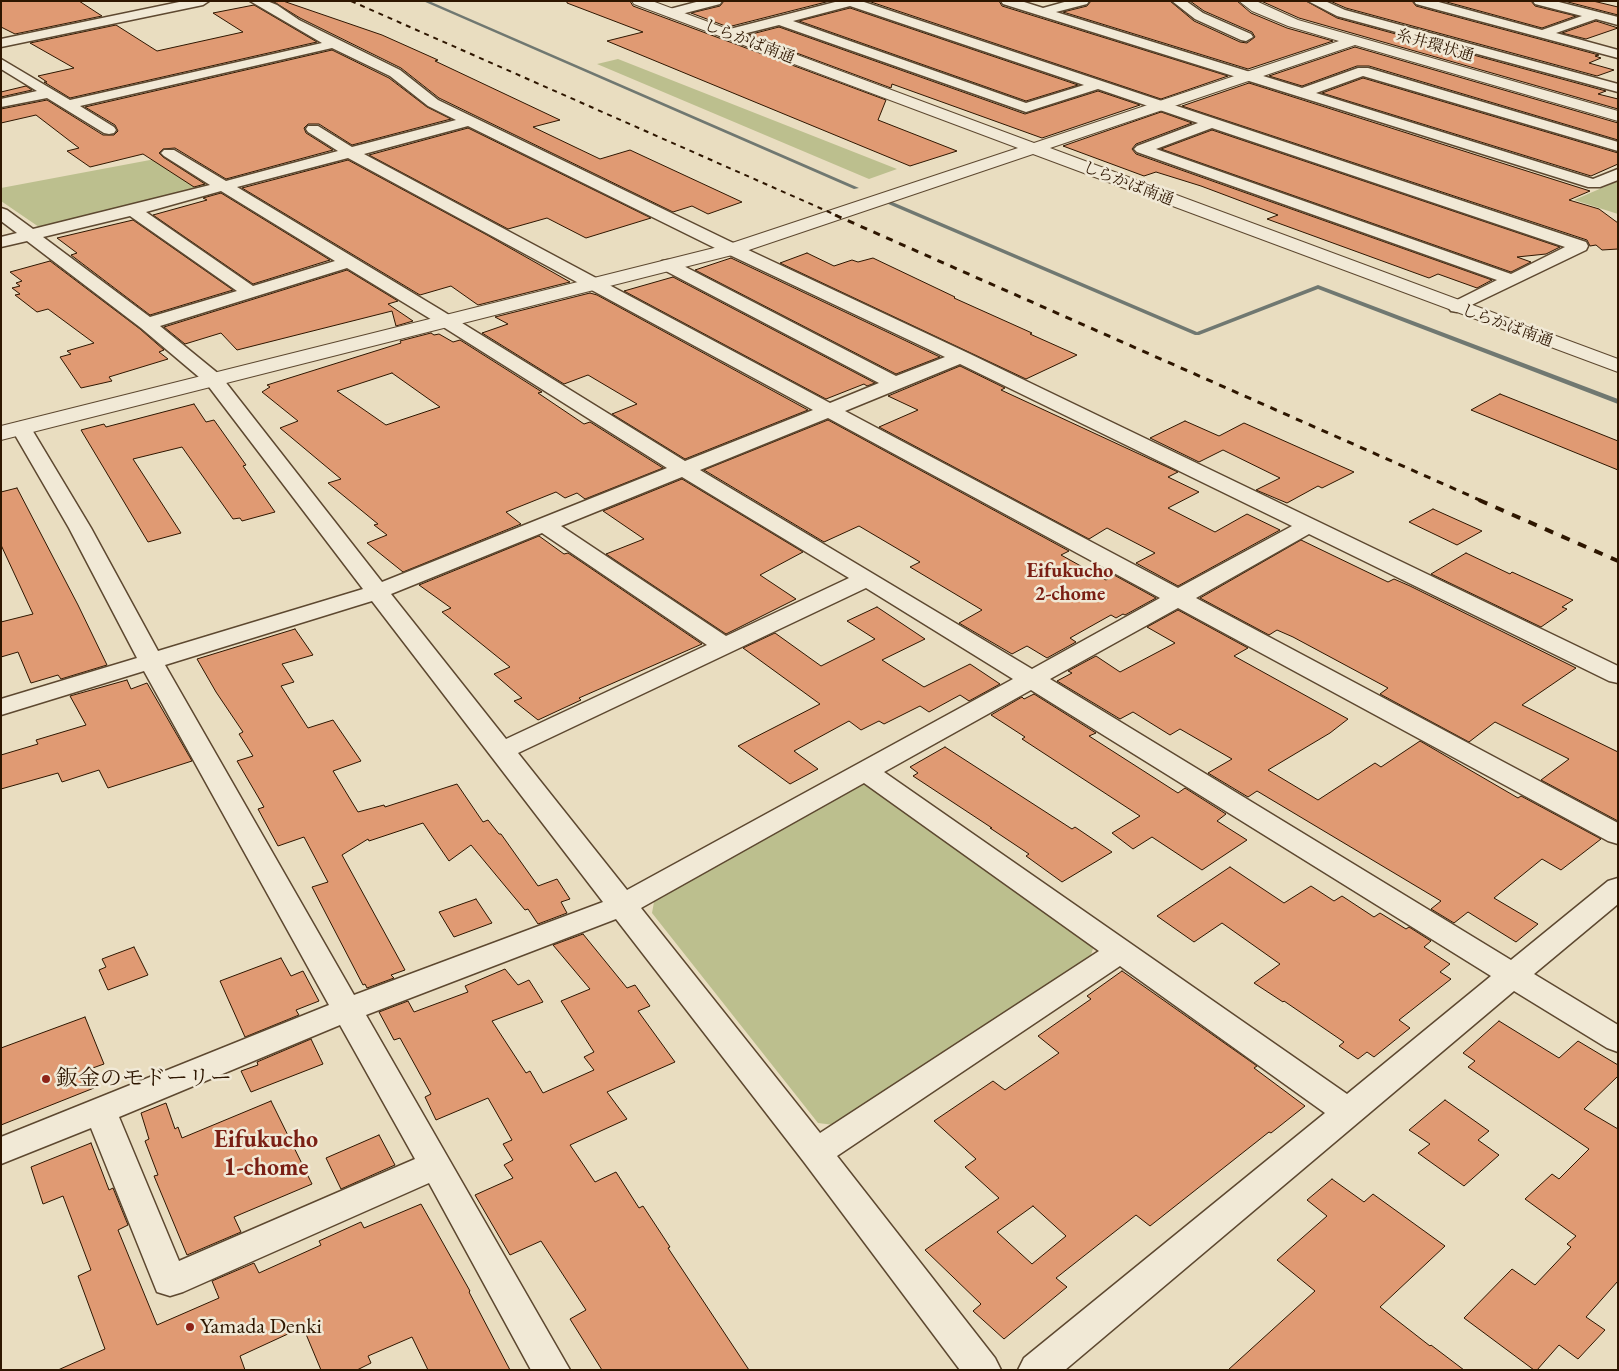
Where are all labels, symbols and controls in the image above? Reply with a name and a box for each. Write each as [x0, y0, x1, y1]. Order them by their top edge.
street label: しらかば南通 [701, 16, 797, 68]
street label: 糸井環状通 [1394, 26, 1476, 66]
street label: しらかば南通 [1080, 158, 1176, 210]
street label: しらかば南通 [1459, 301, 1555, 351]
district label: Eifukucho 2-chome [1027, 560, 1113, 607]
place label: 鈑金のモドーリー [56, 1066, 232, 1092]
marker: 鈑金のモドーリー [40, 1073, 52, 1085]
district label: Eifukucho 1-chome [214, 1126, 318, 1182]
place label: Yamada Denki [200, 1314, 322, 1340]
marker: Yamada Denki [184, 1321, 196, 1333]

